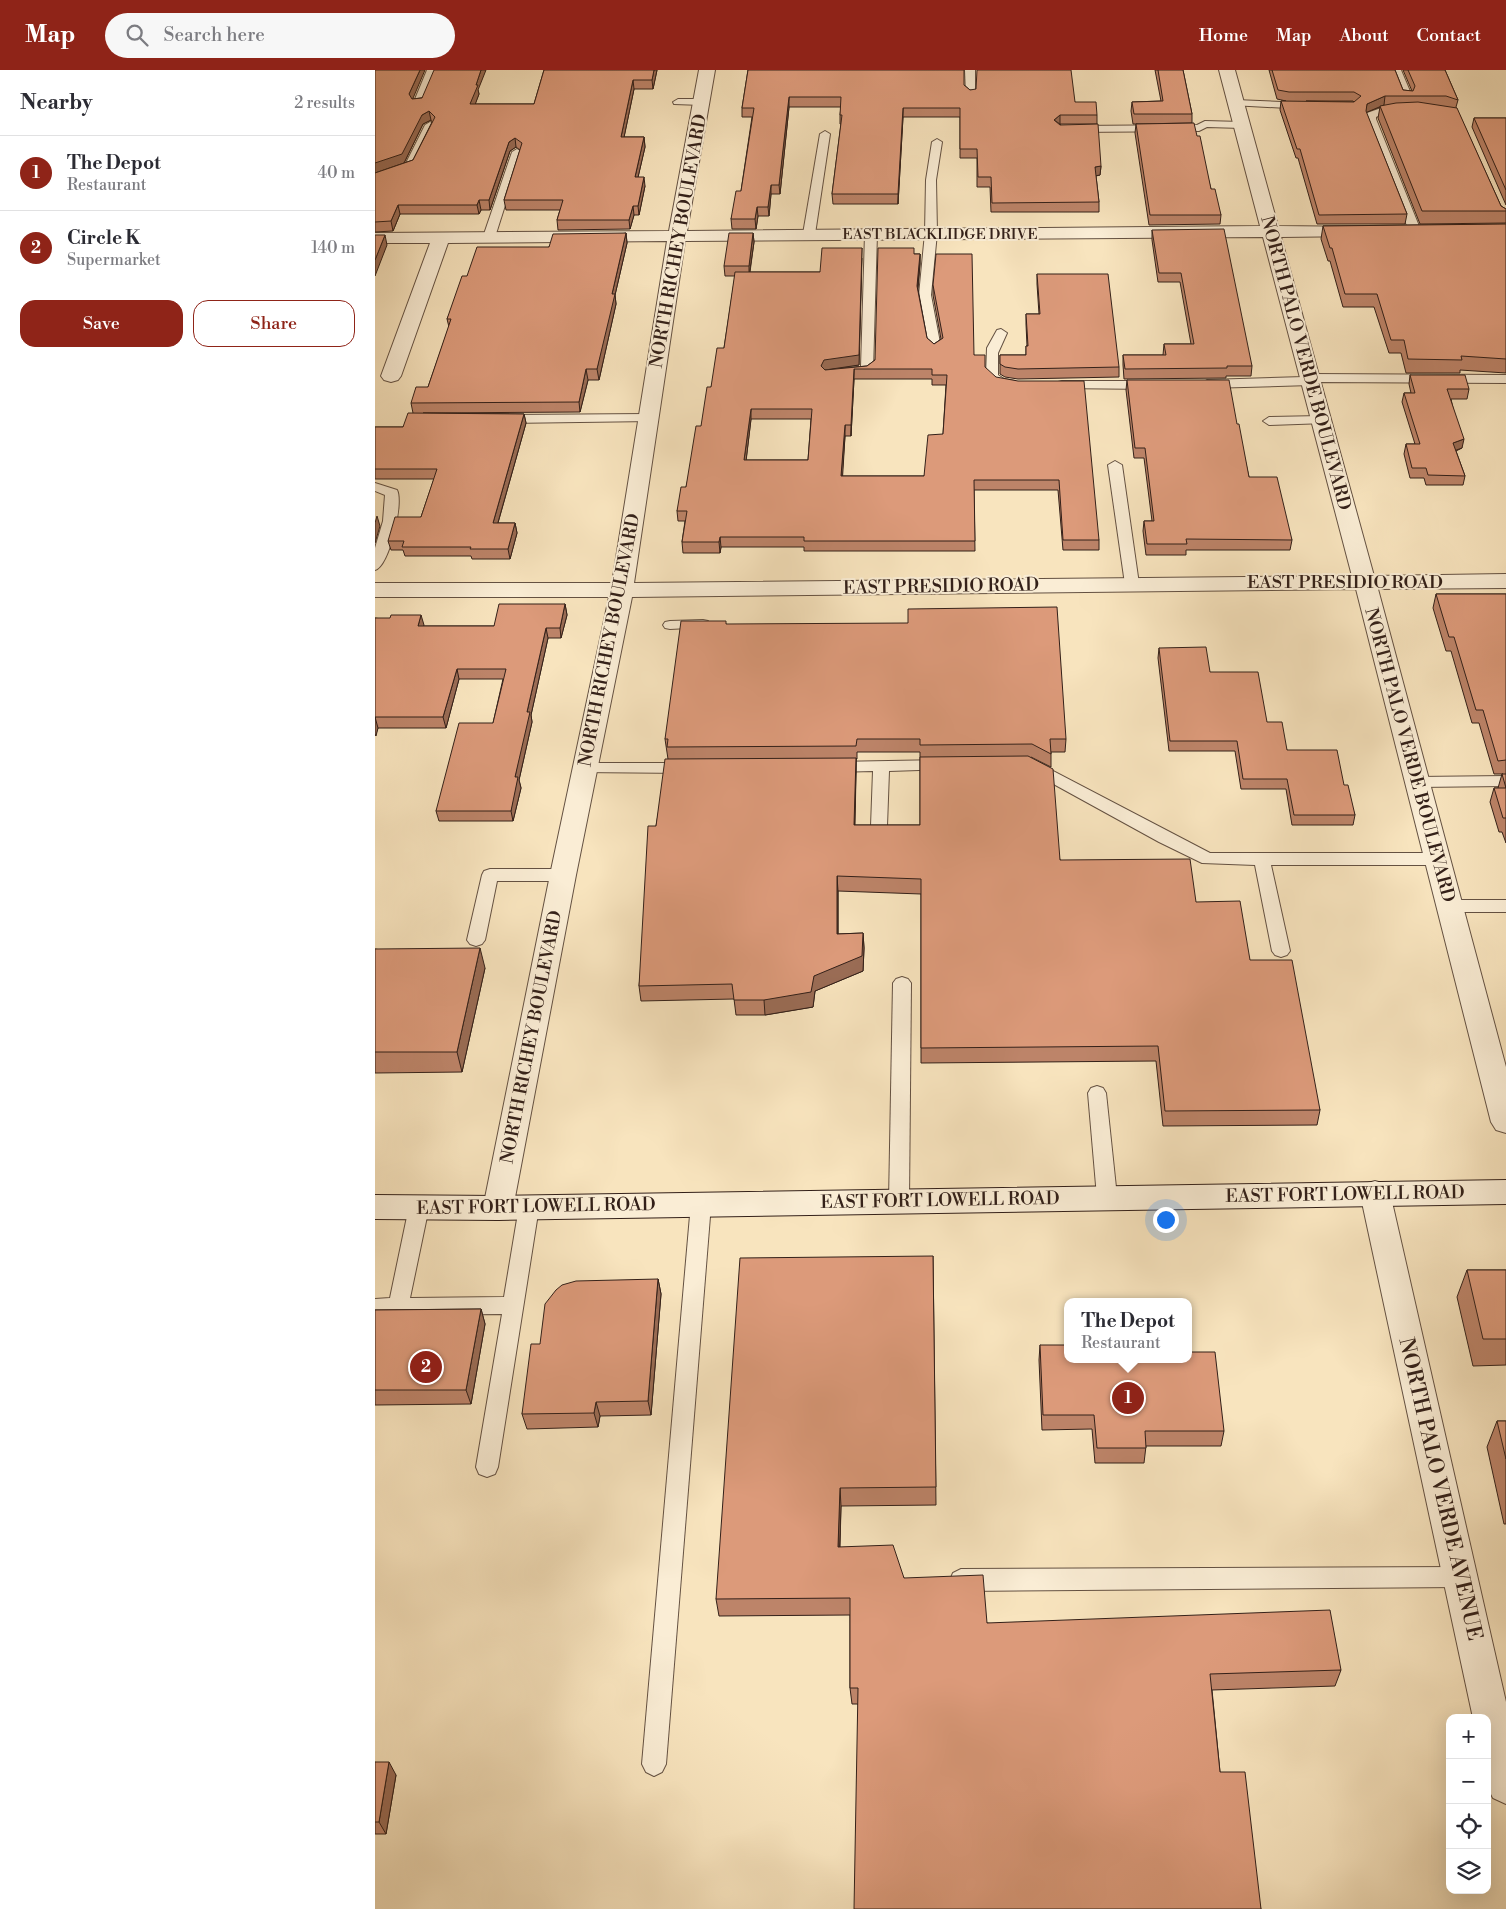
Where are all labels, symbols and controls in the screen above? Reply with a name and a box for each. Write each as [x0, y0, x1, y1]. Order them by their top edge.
search box [105, 13, 455, 58]
text: Map [25, 20, 75, 50]
icon: search [123, 21, 151, 49]
text: Search here [163, 23, 265, 47]
text: Home [1199, 24, 1248, 47]
text: Map [1276, 24, 1312, 47]
text: About [1340, 24, 1389, 47]
text: Contact [1417, 24, 1481, 47]
text: Nearby [20, 90, 93, 116]
text: 2 results [294, 93, 355, 113]
street label: NORTH RICHEY BOULEVARD [645, 112, 712, 370]
text: The Depot [67, 151, 161, 175]
text: 1 [32, 163, 40, 183]
text: 40 m [318, 163, 355, 183]
text: Restaurant [67, 175, 146, 195]
street label: NORTH PALO VERDE BOULEVARD [1255, 213, 1356, 513]
street label: EAST BLACKLIDGE DRIVE [842, 225, 1038, 244]
text: Circle K [67, 226, 141, 250]
text: 2 [31, 238, 41, 258]
text: 140 m [311, 238, 355, 258]
text: Supermarket [67, 250, 161, 270]
button: Save [20, 300, 183, 347]
button: Share [193, 300, 355, 347]
street label: NORTH RICHEY BOULEVARD [574, 511, 645, 769]
street label: EAST PRESIDIO ROAD [1247, 571, 1443, 594]
street label: EAST PRESIDIO ROAD [843, 573, 1039, 600]
street label: NORTH PALO VERDE BOULEVARD [1359, 605, 1460, 905]
street label: NORTH RICHEY BOULEVARD [496, 908, 567, 1166]
street label: EAST FORT LOWELL ROAD [1225, 1181, 1465, 1208]
street label: EAST FORT LOWELL ROAD [820, 1187, 1060, 1214]
street label: EAST FORT LOWELL ROAD [416, 1193, 656, 1220]
your location [1153, 1207, 1179, 1233]
popup [1064, 1298, 1192, 1363]
text: The Depot [1081, 1309, 1175, 1333]
text: Restaurant [1081, 1333, 1161, 1353]
street label: NORTH PALO VERDE AVENUE [1393, 1335, 1488, 1643]
pin: 2 [410, 1348, 442, 1386]
pin: 1 [1112, 1379, 1144, 1417]
map controls [1446, 1714, 1491, 1894]
button: + [1446, 1714, 1491, 1759]
button: − [1446, 1759, 1491, 1804]
button: locate [1446, 1804, 1491, 1849]
button: layers [1446, 1849, 1491, 1894]

